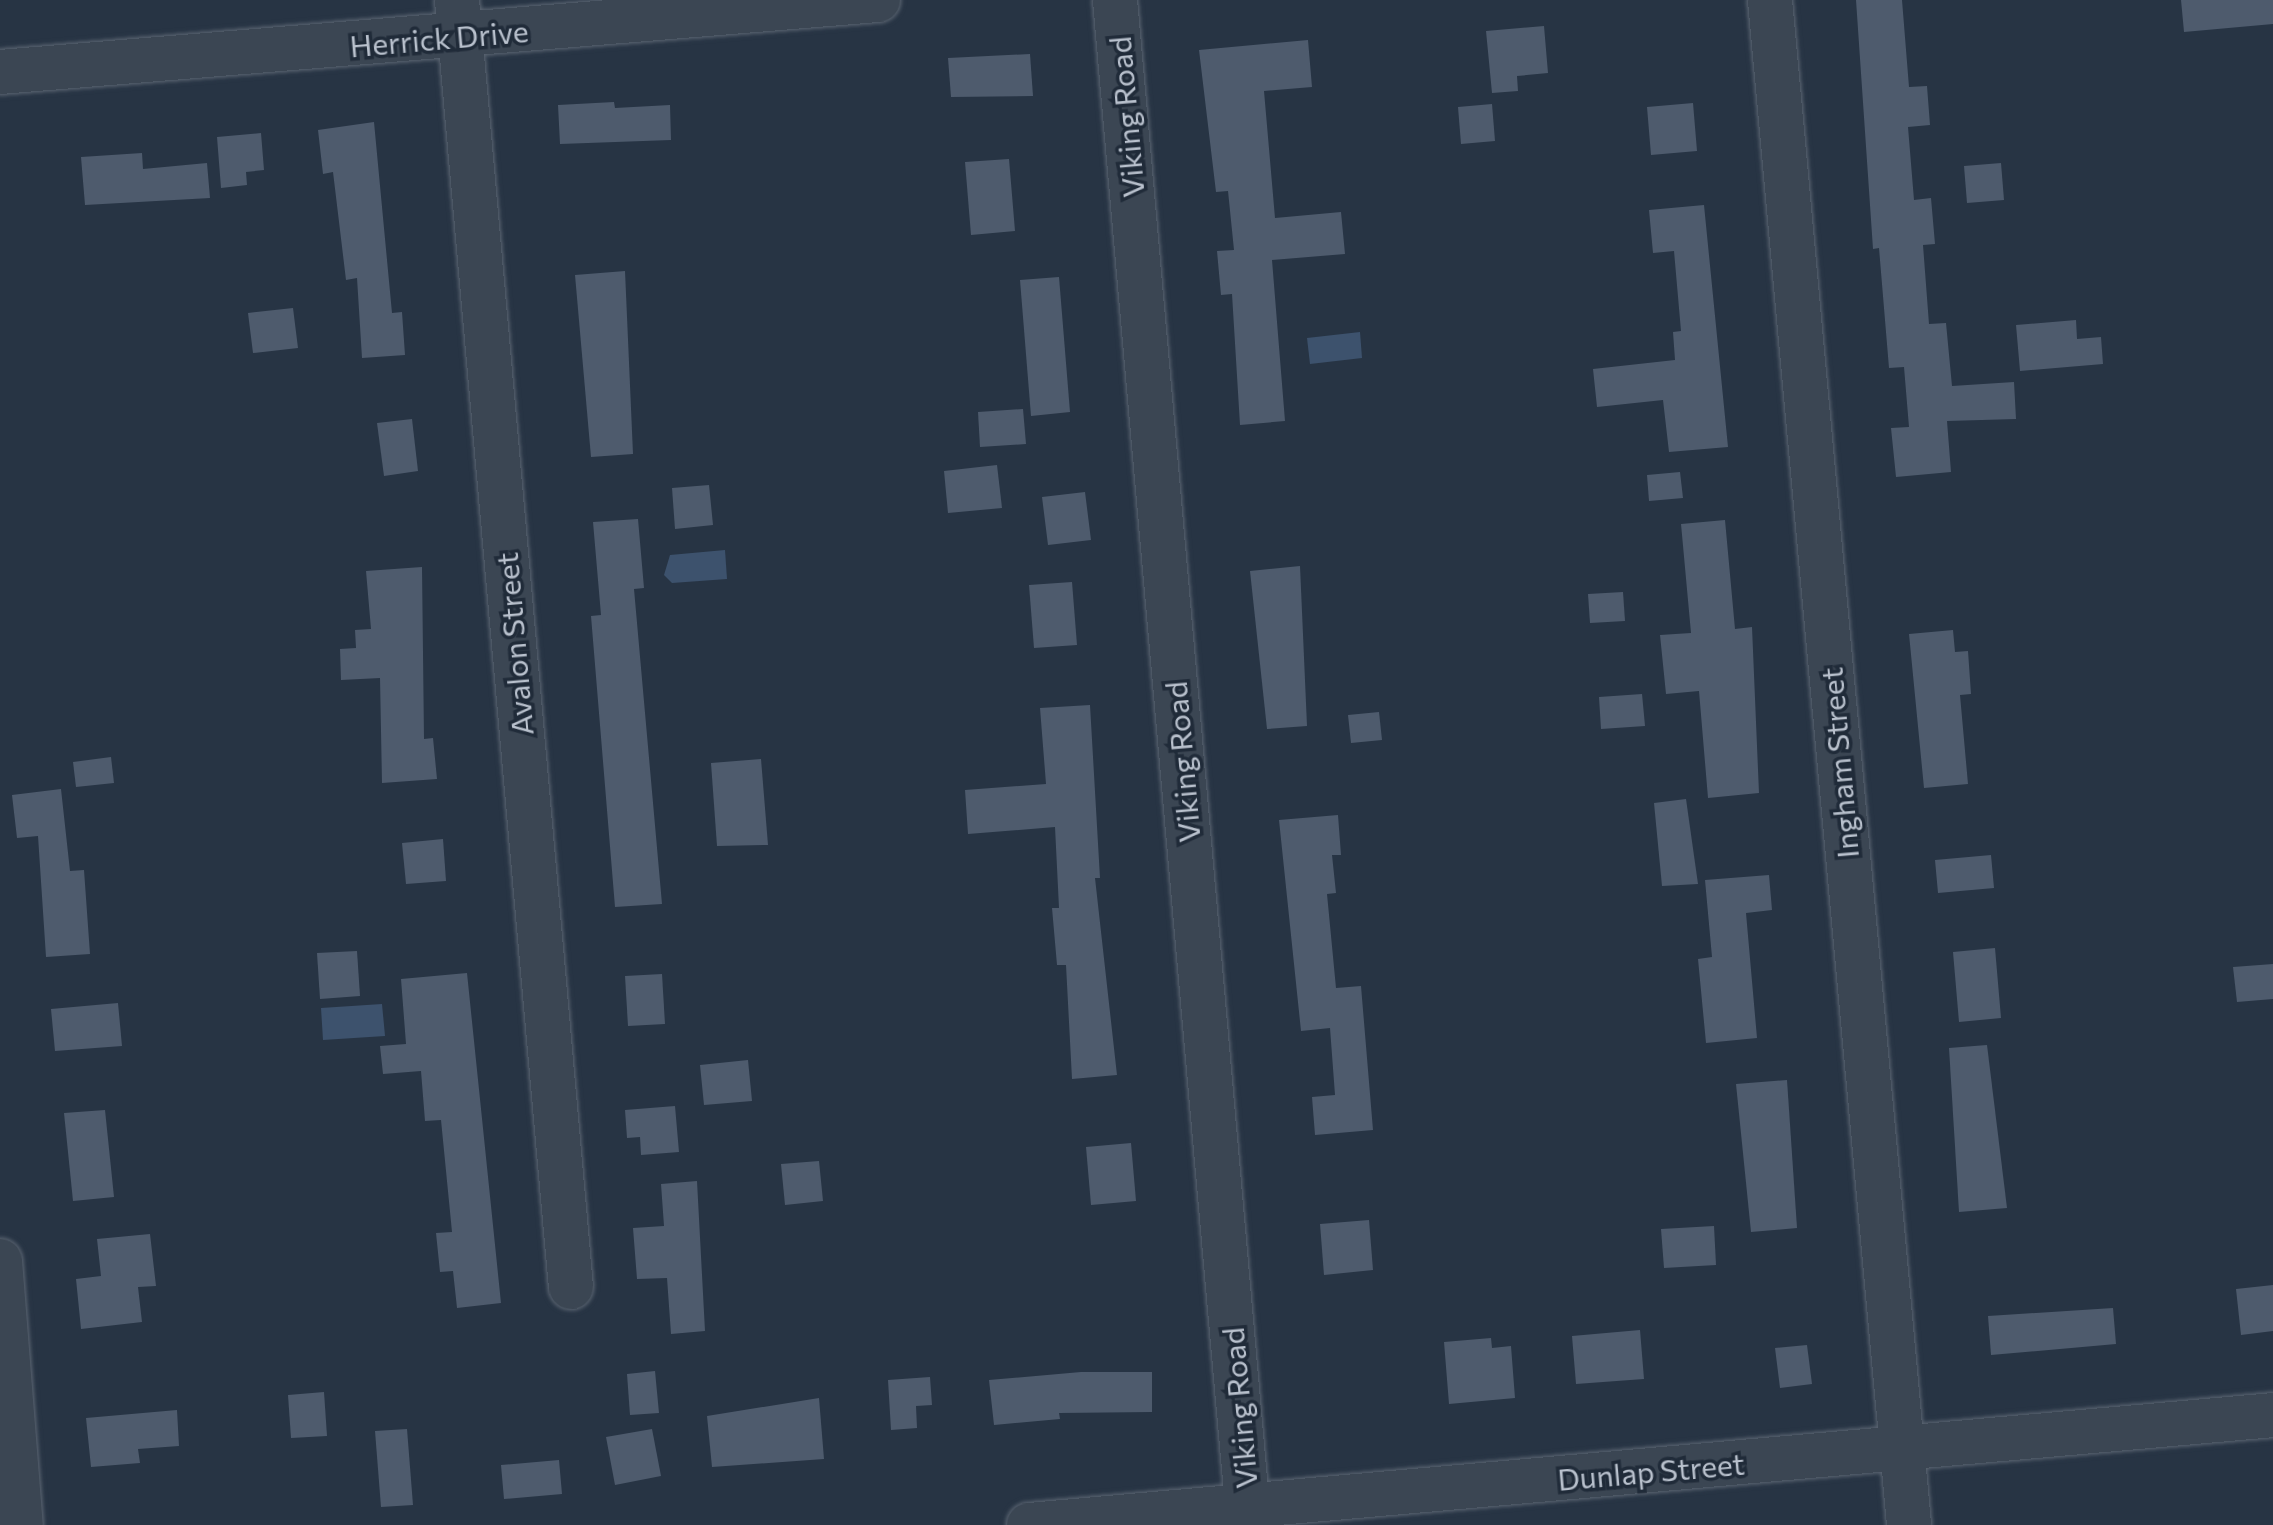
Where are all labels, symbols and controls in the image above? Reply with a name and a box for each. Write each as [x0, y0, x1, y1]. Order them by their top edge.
street label: Herrick Drive [348, 12, 530, 64]
street label: Viking Road [1101, 35, 1151, 199]
street label: Avalon Street [488, 551, 540, 737]
street label: Ingham Street [1813, 666, 1865, 860]
street label: Viking Road [1157, 680, 1207, 844]
street label: Viking Road [1214, 1326, 1264, 1490]
street label: Dunlap Street [1556, 1445, 1746, 1497]

